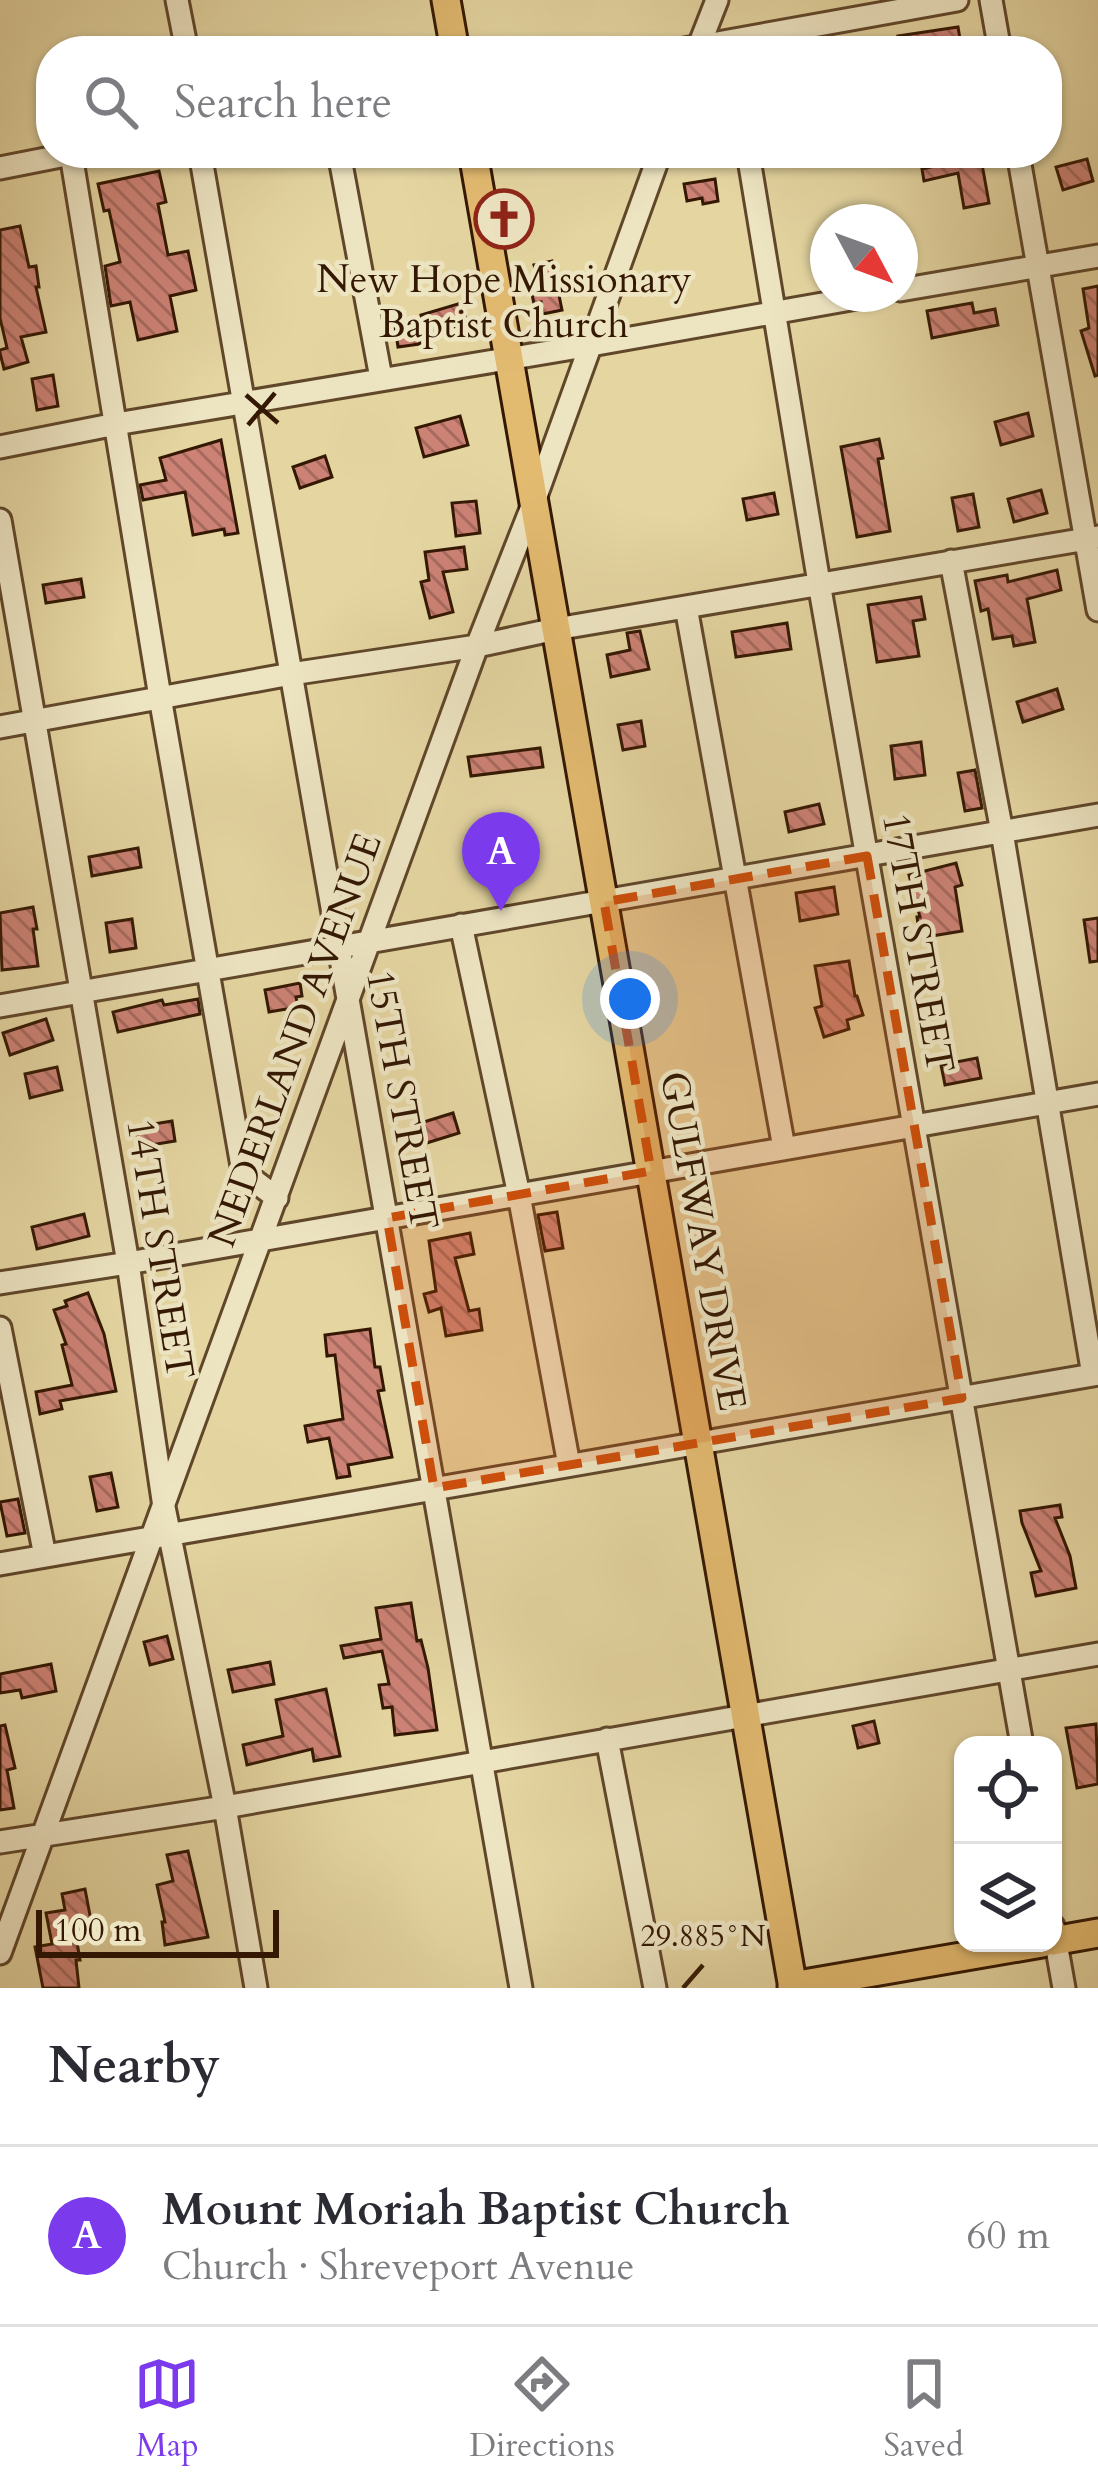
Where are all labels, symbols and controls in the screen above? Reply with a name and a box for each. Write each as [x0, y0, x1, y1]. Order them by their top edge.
search box [36, 36, 1062, 168]
icon: search [78, 69, 144, 135]
text: Search here [174, 72, 392, 133]
church icon: New Hope Missionary Baptist Church [473, 188, 535, 250]
north arrow [810, 204, 918, 312]
place label: New Hope Missionary Baptist Church [316, 253, 692, 351]
street label: 17TH STREET [869, 809, 967, 1077]
pin: A [462, 812, 540, 911]
street label: NEDERLAND AVENUE [195, 826, 395, 1254]
street label: 15TH STREET [353, 966, 451, 1234]
your location [600, 969, 660, 1029]
street label: GULFWAY DRIVE [647, 1067, 759, 1415]
street label: 14TH STREET [113, 1115, 207, 1383]
map controls [954, 1736, 1062, 1952]
button: locate [954, 1736, 1062, 1844]
button: layers [954, 1844, 1062, 1952]
scale bar [36, 1904, 279, 1957]
text: 100 m [54, 1908, 141, 1953]
text: 29.885°N [640, 1916, 766, 1957]
text: Nearby [48, 2031, 220, 2101]
text: Mount Moriah Baptist Church [162, 2179, 790, 2240]
text: A [72, 2209, 102, 2262]
text: 60 m [967, 2209, 1050, 2262]
text: Church · Shreveport Avenue [162, 2240, 635, 2293]
tab: Map [134, 2351, 200, 2468]
tab: Directions [469, 2351, 615, 2468]
tab: Saved [884, 2351, 964, 2468]

